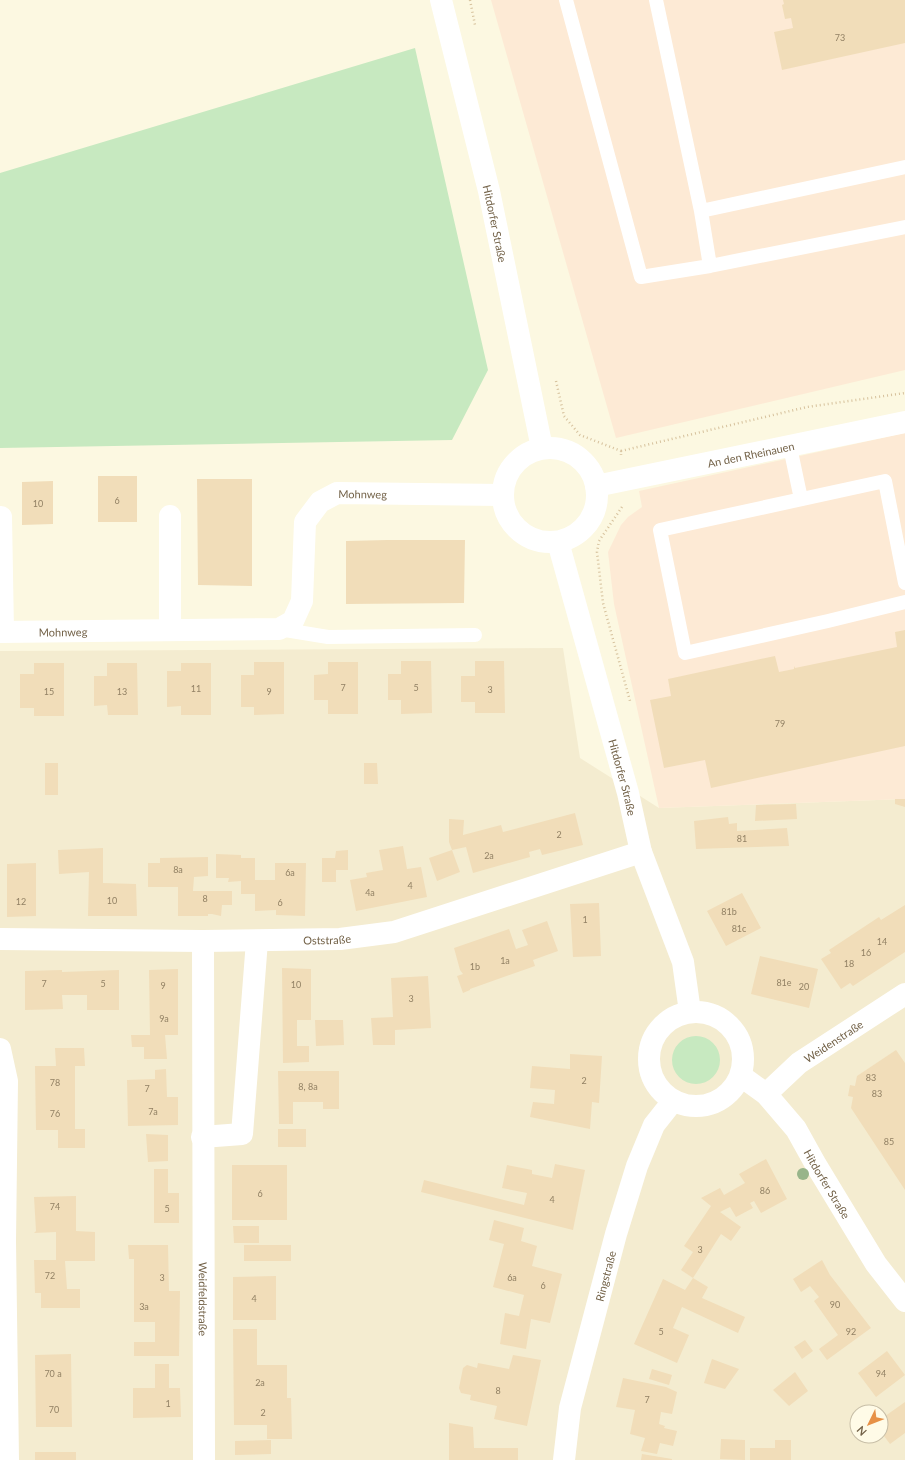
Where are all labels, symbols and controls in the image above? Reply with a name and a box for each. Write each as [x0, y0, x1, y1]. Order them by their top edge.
house number: 73 [835, 32, 845, 43]
street label: Hitdorfer Straße [481, 183, 510, 263]
street label: An den Rheinauen [706, 439, 795, 469]
street label: Mohnweg [338, 487, 387, 500]
house number: 6 [114, 495, 120, 506]
house number: 10 [33, 498, 43, 509]
street label: Mohnweg [39, 625, 88, 638]
house number: 7 [340, 682, 346, 693]
house number: 5 [413, 682, 419, 693]
house number: 11 [191, 683, 201, 694]
house number: 3 [487, 684, 493, 695]
house number: 15 [44, 686, 54, 697]
house number: 13 [117, 686, 127, 697]
house number: 9 [266, 686, 272, 697]
house number: 79 [775, 718, 785, 729]
street label: Hitdorfer Straße [607, 737, 639, 817]
house number: 2 [556, 829, 562, 840]
house number: 81 [737, 833, 747, 844]
house number: 2a [484, 850, 494, 861]
house number: 8a [173, 864, 183, 875]
house number: 6a [285, 867, 295, 878]
house number: 4 [407, 880, 413, 891]
house number: 4a [365, 887, 375, 898]
house number: 8 [202, 893, 208, 904]
house number: 10 [107, 895, 117, 906]
house number: 12 [16, 896, 26, 907]
house number: 6 [277, 897, 283, 908]
house number: 81b [721, 906, 737, 917]
house number: 1 [582, 914, 588, 925]
house number: 81c [732, 923, 747, 934]
street label: Oststraße [303, 931, 352, 946]
house number: 14 [877, 936, 887, 947]
house number: 16 [861, 947, 871, 958]
house number: 1a [500, 955, 510, 966]
house number: 18 [844, 958, 854, 969]
house number: 1b [470, 961, 480, 972]
house number: 81e [776, 977, 792, 988]
house number: 7 [41, 978, 47, 989]
house number: 5 [100, 978, 106, 989]
house number: 10 [291, 979, 301, 990]
house number: 9 [160, 980, 166, 991]
house number: 20 [799, 981, 809, 992]
house number: 3 [408, 993, 414, 1004]
house number: 9a [159, 1013, 169, 1024]
street label: Weidenstraße [801, 1017, 865, 1065]
house number: 83 [866, 1072, 876, 1083]
house number: 2 [581, 1075, 587, 1086]
house number: 78 [50, 1077, 60, 1088]
house number: 8, 8a [298, 1081, 318, 1092]
house number: 7 [144, 1083, 150, 1094]
house number: 83 [872, 1088, 882, 1099]
house number: 7a [148, 1106, 158, 1117]
house number: 76 [50, 1108, 60, 1119]
house number: 85 [884, 1136, 894, 1147]
street label: Hitdorfer Straße [802, 1147, 853, 1221]
house number: 86 [760, 1185, 770, 1196]
house number: 6 [257, 1188, 263, 1199]
house number: 4 [549, 1194, 555, 1205]
house number: 74 [50, 1201, 60, 1212]
house number: 5 [164, 1203, 170, 1214]
house number: 3 [697, 1244, 703, 1255]
street label: Ringstraße [592, 1249, 618, 1303]
street label: Weidfeldstraße [197, 1262, 210, 1336]
house number: 72 [45, 1270, 55, 1281]
house number: 3 [159, 1272, 165, 1283]
house number: 6a [507, 1272, 517, 1283]
house number: 6 [540, 1280, 546, 1291]
house number: 4 [251, 1293, 257, 1304]
house number: 90 [830, 1299, 840, 1310]
house number: 3a [139, 1301, 149, 1312]
house number: 5 [658, 1326, 664, 1337]
house number: 92 [846, 1326, 856, 1337]
house number: 70 a [44, 1368, 62, 1379]
house number: 94 [876, 1368, 886, 1379]
house number: 2a [255, 1377, 265, 1388]
house number: 8 [495, 1385, 501, 1396]
house number: 7 [644, 1394, 650, 1405]
house number: 1 [165, 1398, 171, 1409]
house number: 70 [49, 1404, 59, 1415]
north arrow [849, 1404, 889, 1444]
house number: 2 [260, 1407, 266, 1418]
text: N [854, 1424, 869, 1439]

